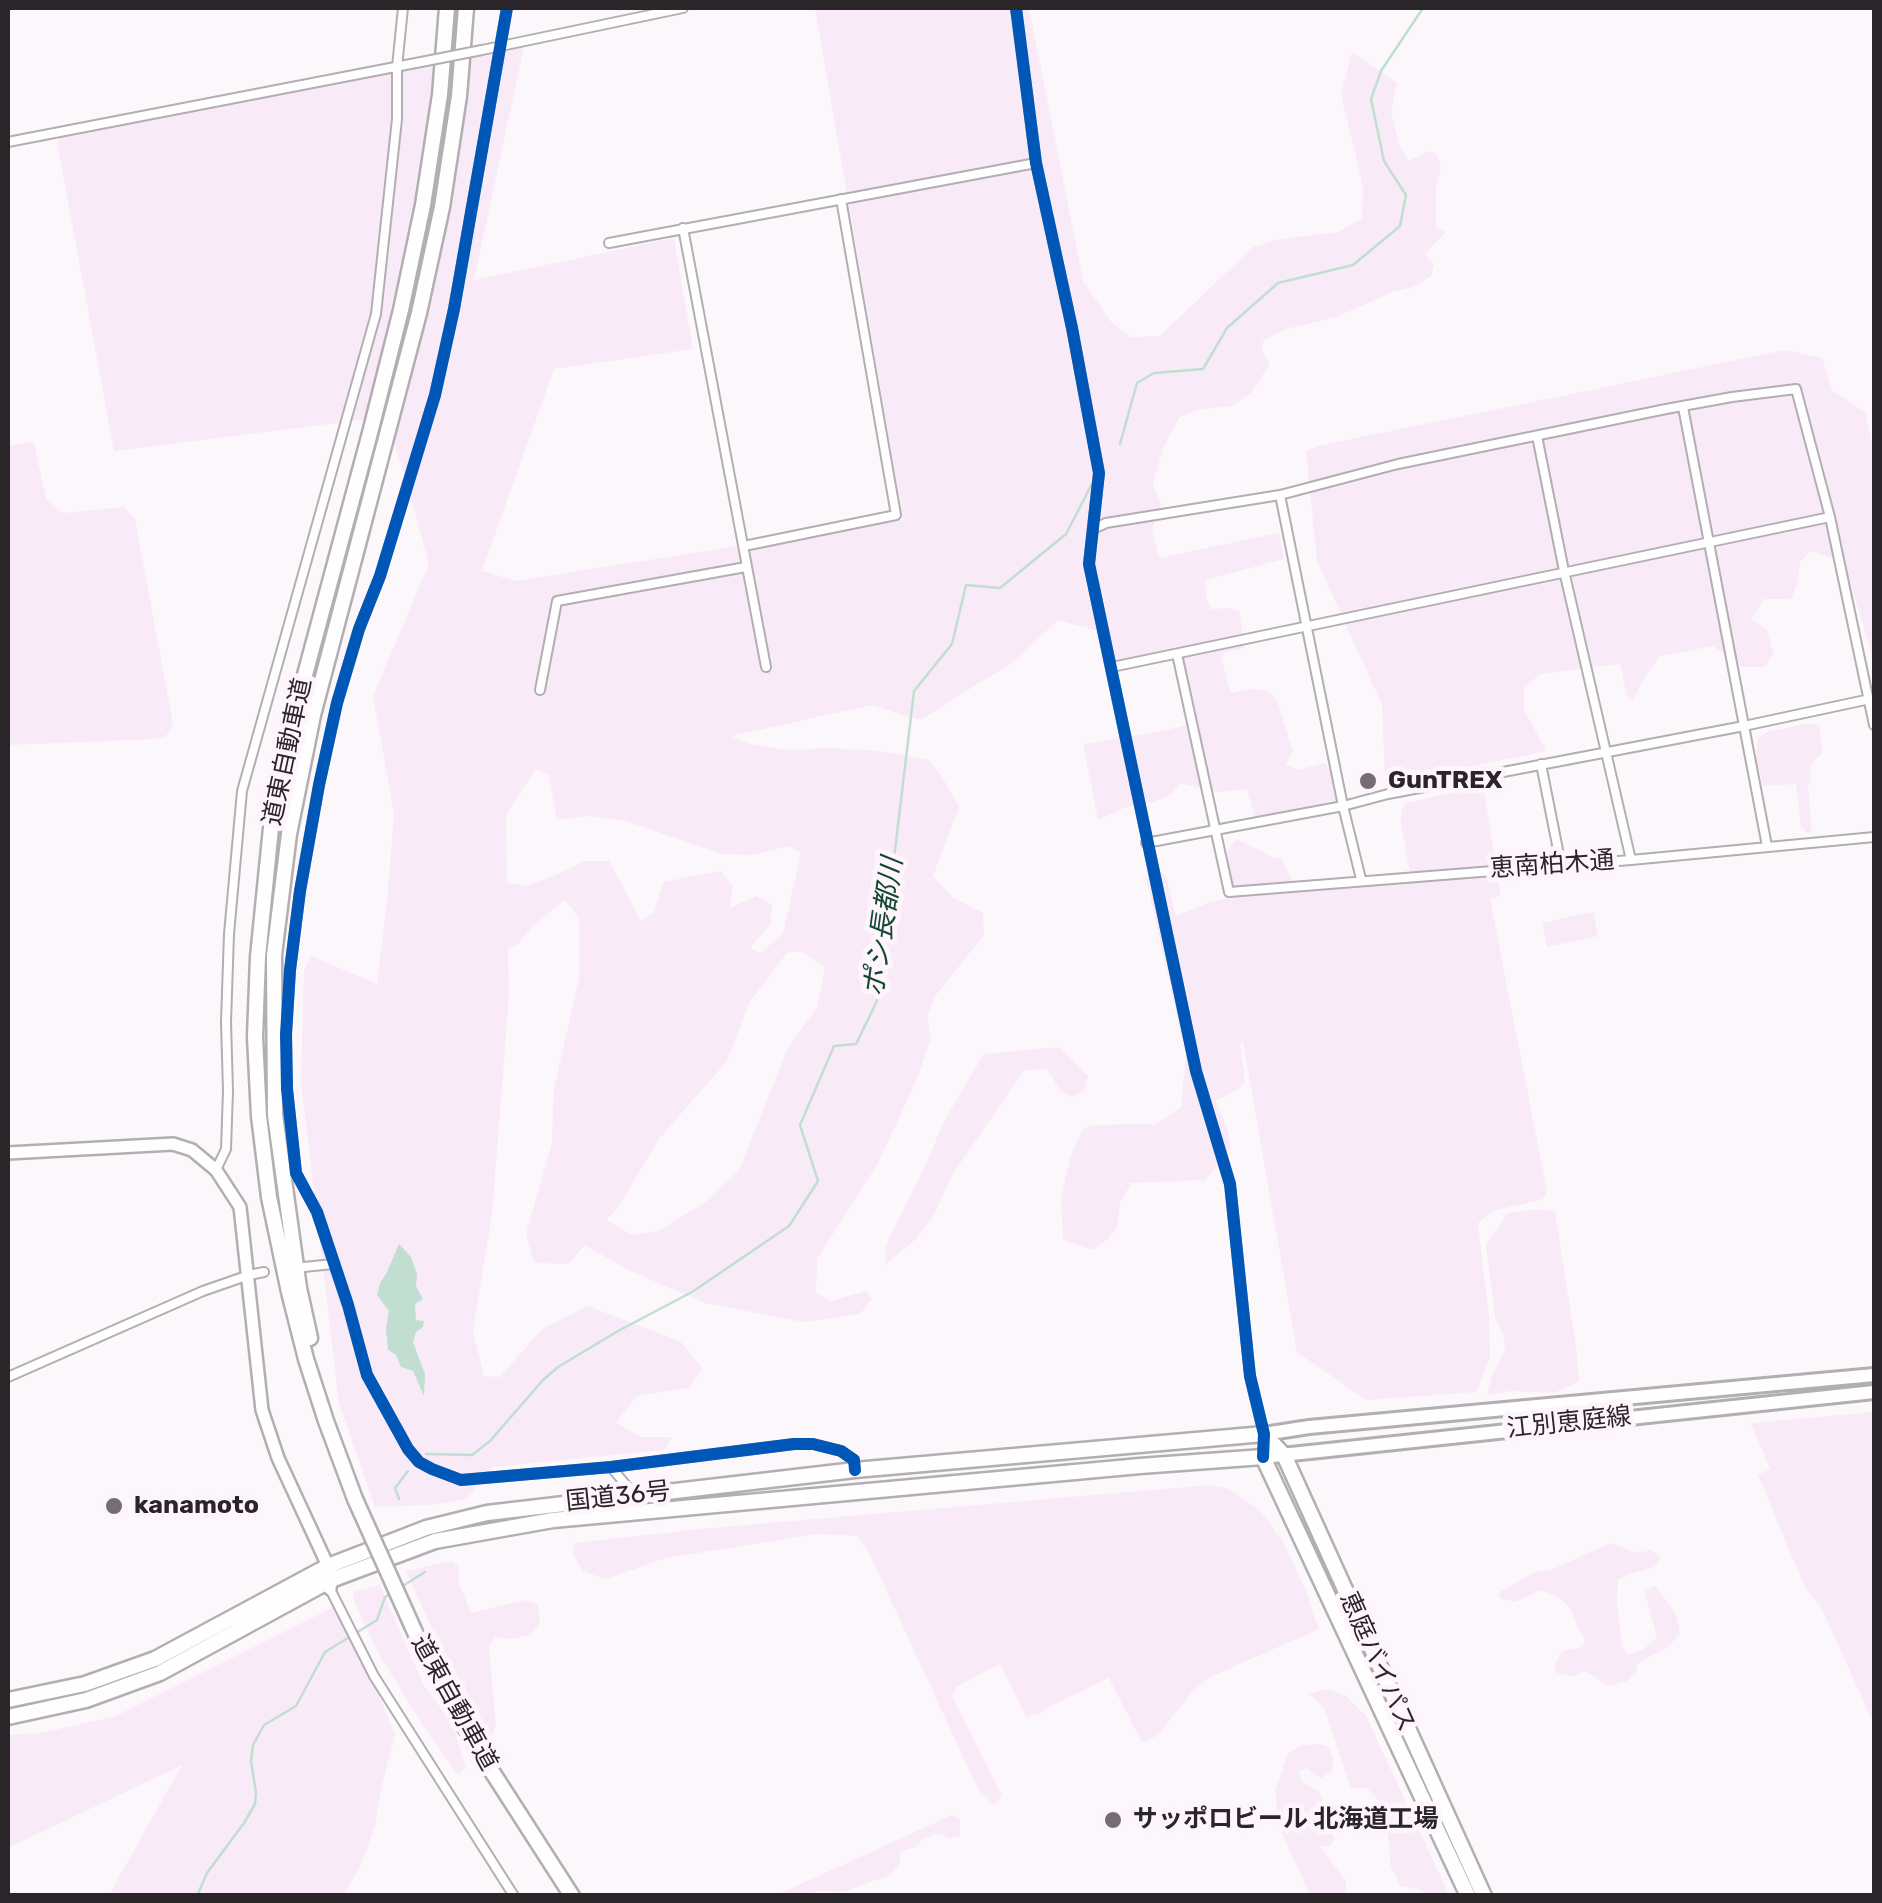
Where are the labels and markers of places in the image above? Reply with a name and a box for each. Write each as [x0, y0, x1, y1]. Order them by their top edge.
place label: GunTREX [1388, 766, 1502, 796]
marker: GunTREX [1357, 770, 1379, 792]
place label: kanamoto [134, 1491, 259, 1521]
marker: kanamoto [103, 1495, 125, 1517]
place label: サッポロビール 北海道工場 [1133, 1805, 1438, 1835]
marker: サッポロビール 北海道工場 [1102, 1809, 1124, 1831]

